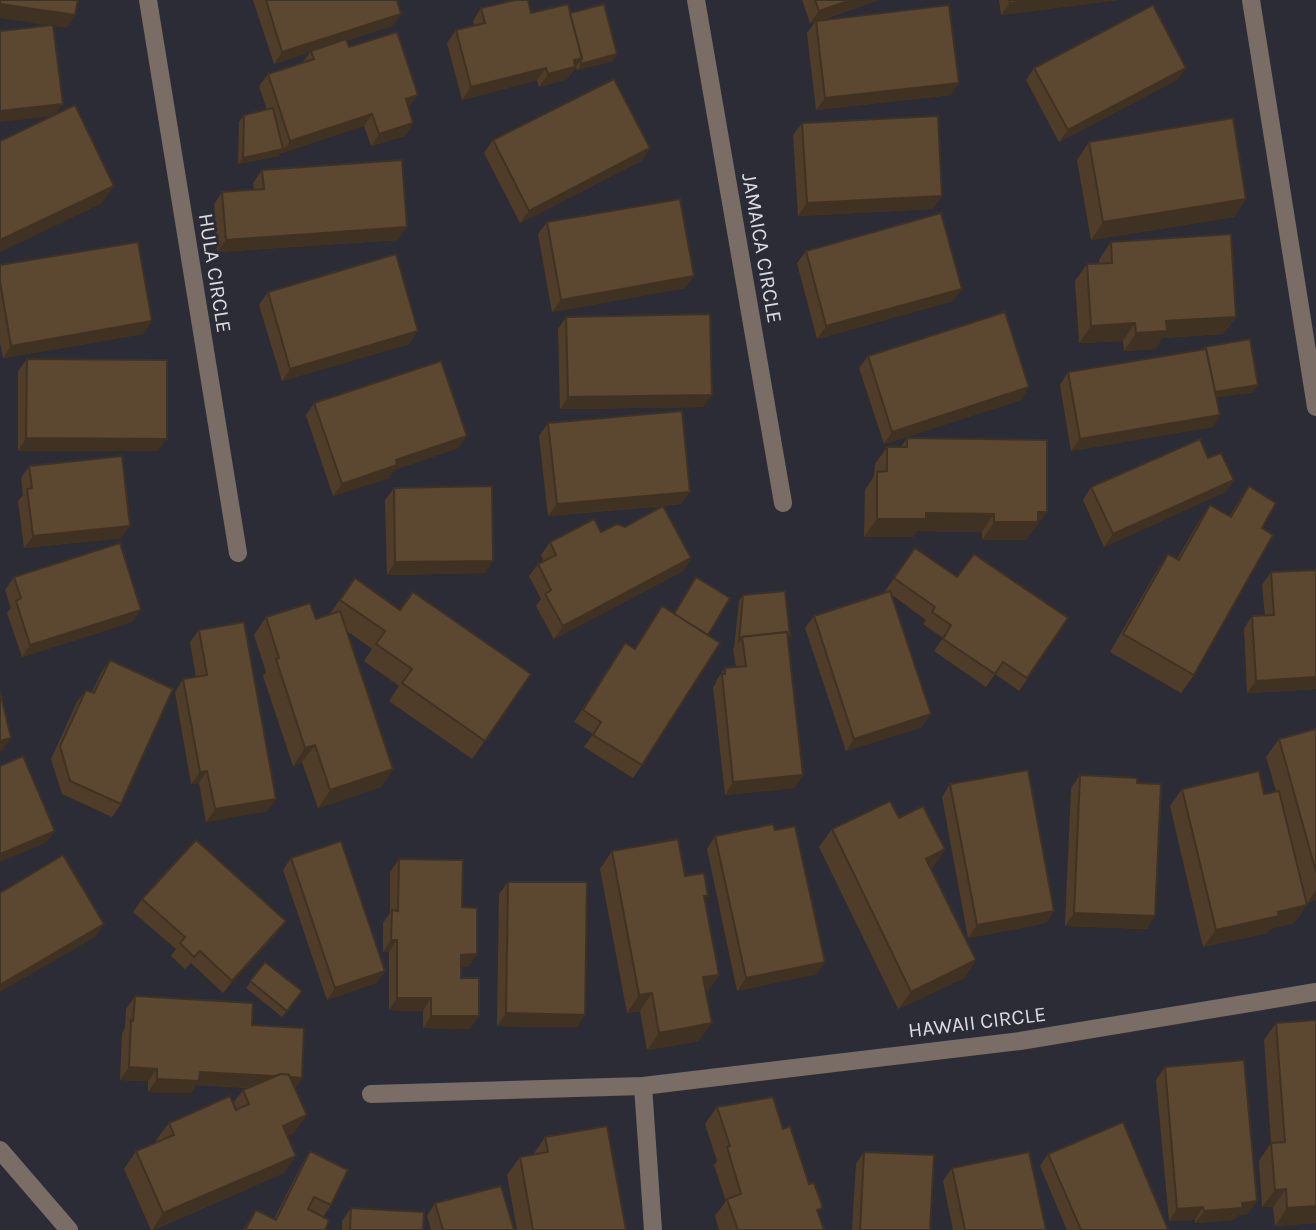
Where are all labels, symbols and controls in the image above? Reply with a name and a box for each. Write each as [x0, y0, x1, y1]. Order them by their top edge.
street label: JAMAICA CIRCLE [737, 171, 787, 325]
street label: HULA CIRCLE [194, 211, 236, 335]
street label: HAWAII CIRCLE [907, 1002, 1047, 1042]

